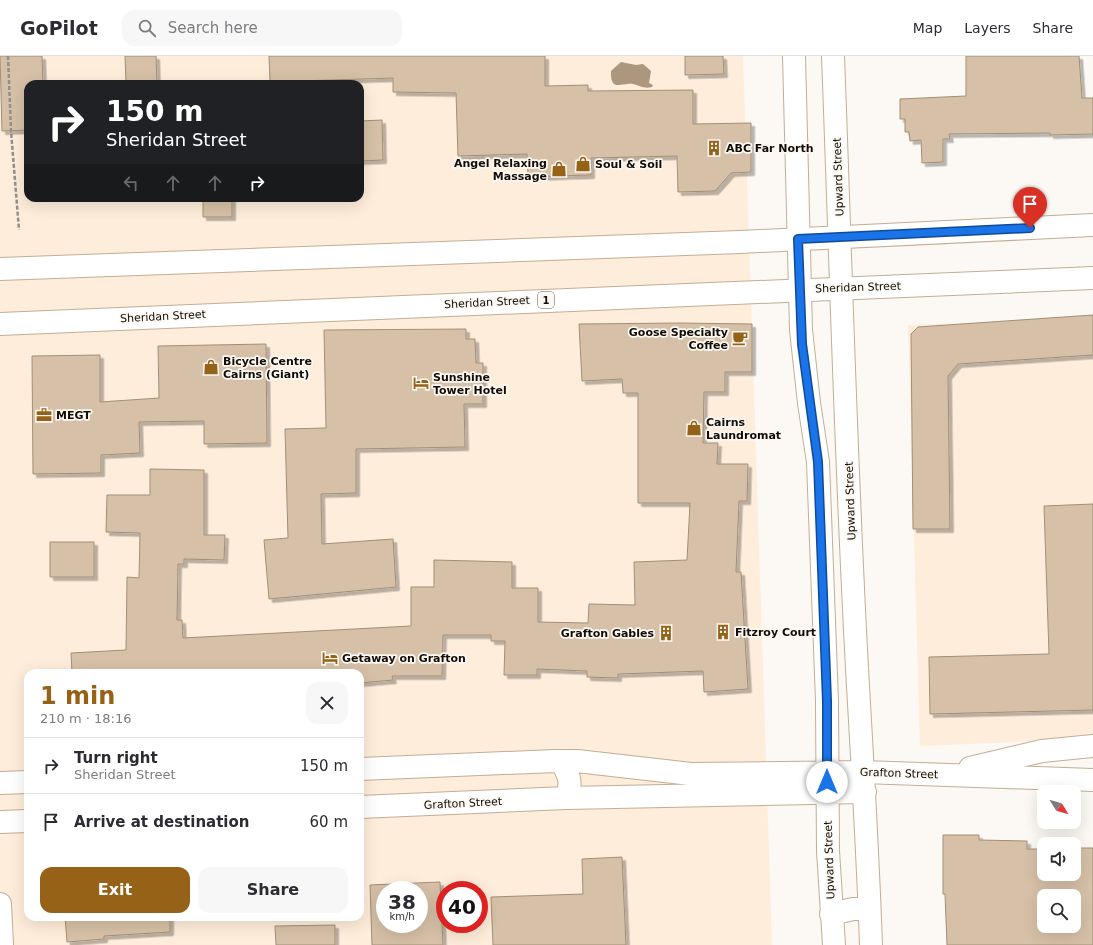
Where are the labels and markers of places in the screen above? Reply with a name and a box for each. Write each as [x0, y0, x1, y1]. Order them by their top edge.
building icon: ABC Far North [705, 139, 723, 157]
place label: ABC Far North [726, 142, 814, 155]
shop icon: Soul & Soil [574, 155, 592, 173]
place label: Angel Relaxing Massage [454, 157, 547, 183]
place label: Soul & Soil [595, 158, 662, 171]
shop icon: Angel Relaxing Massage [550, 160, 568, 178]
pin [1013, 187, 1047, 228]
place label: Goose Specialty Coffee [629, 326, 728, 352]
cafe icon: Goose Specialty Coffee [731, 329, 749, 347]
place label: Bicycle Centre Cairns (Giant) [223, 355, 312, 381]
shop icon: Bicycle Centre Cairns (Giant) [202, 358, 220, 376]
place label: Sunshine Tower Hotel [433, 371, 507, 397]
hotel icon: Sunshine Tower Hotel [412, 374, 430, 392]
office icon: MEGT [35, 406, 53, 424]
place label: MEGT [56, 409, 91, 422]
place label: Cairns Laundromat [706, 416, 781, 442]
shop icon: Cairns Laundromat [685, 419, 703, 437]
building icon: Fitzroy Court [714, 623, 732, 641]
building icon: Grafton Gables [657, 624, 675, 642]
place label: Fitzroy Court [735, 626, 816, 639]
place label: Grafton Gables [561, 627, 654, 640]
hotel icon: Getaway on Grafton [321, 649, 339, 667]
place label: Getaway on Grafton [342, 652, 466, 665]

